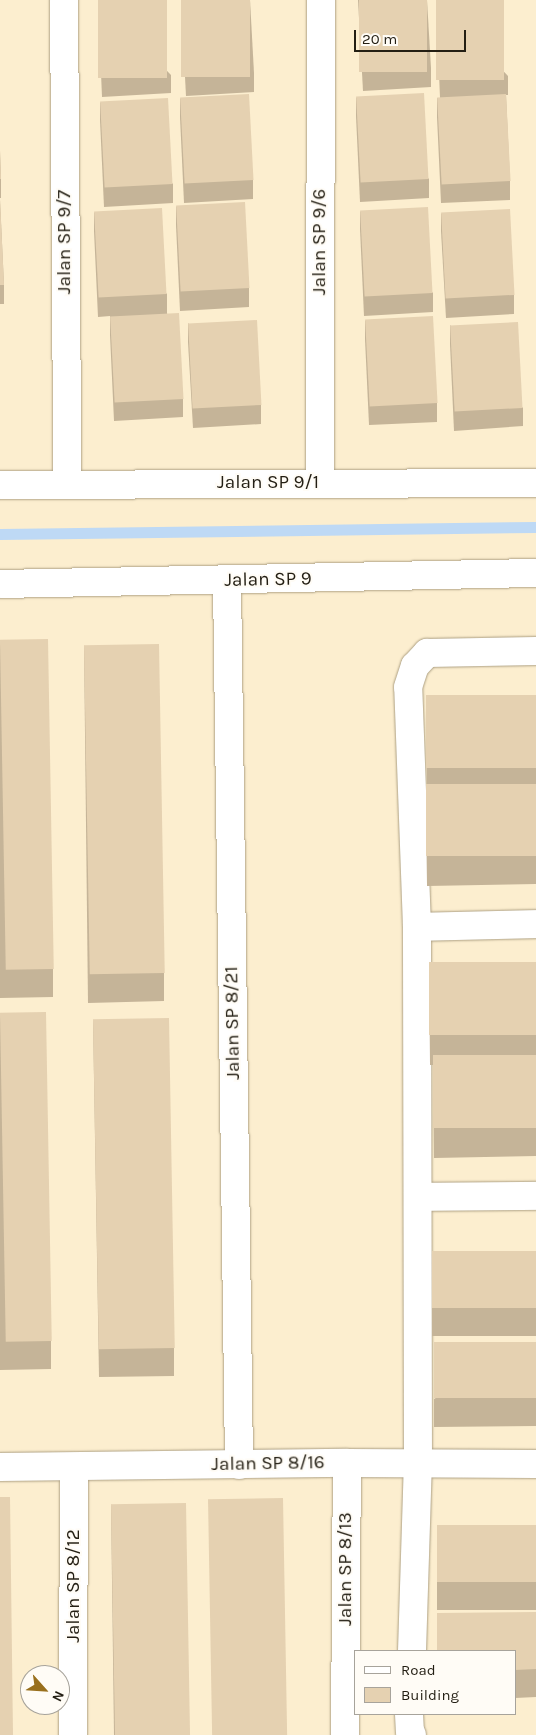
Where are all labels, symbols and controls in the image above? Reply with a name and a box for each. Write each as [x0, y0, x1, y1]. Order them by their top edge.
scale bar [356, 20, 468, 52]
text: 20 m [362, 30, 397, 48]
street label: Jalan SP 9/6 [309, 189, 331, 295]
street label: Jalan SP 9/7 [54, 190, 76, 294]
street label: Jalan SP 9/1 [217, 472, 319, 494]
street label: Jalan SP 9 [224, 568, 312, 592]
street label: Jalan SP 8/21 [221, 966, 245, 1080]
street label: Jalan SP 8/16 [211, 1452, 325, 1476]
street label: Jalan SP 8/13 [335, 1512, 357, 1626]
street label: Jalan SP 8/12 [63, 1529, 85, 1643]
legend [354, 1650, 516, 1715]
text: Road [401, 1661, 436, 1679]
north arrow [20, 1665, 70, 1715]
text: Building [401, 1686, 459, 1704]
text: N [48, 1688, 68, 1705]

